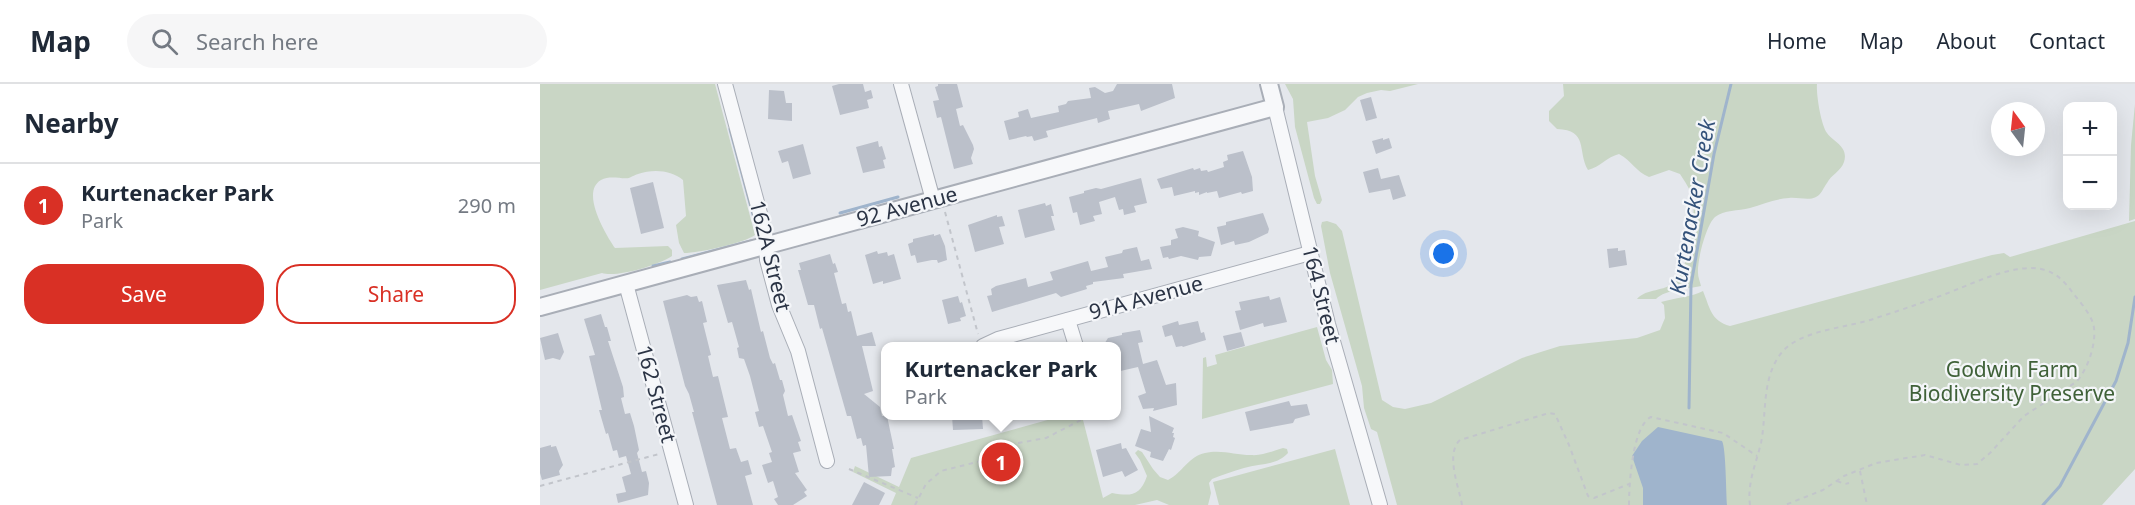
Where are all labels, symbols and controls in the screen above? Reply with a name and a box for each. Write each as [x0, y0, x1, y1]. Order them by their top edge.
search box [127, 14, 547, 68]
text: Map [30, 22, 91, 60]
icon: search [148, 25, 181, 58]
text: Search here [196, 26, 318, 56]
text: Home [1767, 27, 1827, 55]
text: Map [1860, 27, 1903, 55]
text: About [1936, 27, 1996, 55]
text: Contact [2029, 27, 2105, 55]
north arrow [1991, 102, 2045, 156]
map controls [2063, 102, 2117, 210]
button: + [2063, 102, 2117, 156]
text: Nearby [24, 105, 119, 141]
water label: Kurtenacker Creek [1661, 116, 1721, 297]
button: − [2063, 156, 2117, 210]
text: Kurtenacker Park [81, 177, 274, 207]
street label: 92 Avenue [853, 179, 960, 233]
text: 1 [38, 192, 49, 219]
text: 290 m [458, 192, 516, 219]
street label: 162A Street [744, 197, 798, 315]
text: Park [81, 207, 123, 234]
your location [1429, 239, 1458, 268]
street label: 164 Street [1296, 243, 1348, 347]
button: Save [24, 264, 264, 324]
button: Share [276, 264, 516, 324]
street label: 91A Avenue [1086, 268, 1206, 326]
street label: 162 Street [630, 342, 684, 446]
popup [881, 342, 1121, 420]
text: Kurtenacker Park [905, 353, 1097, 383]
park label: Godwin Farm Biodiversity Preserve [1909, 355, 2115, 407]
text: Park [905, 383, 947, 410]
pin: 1 [982, 440, 1020, 484]

